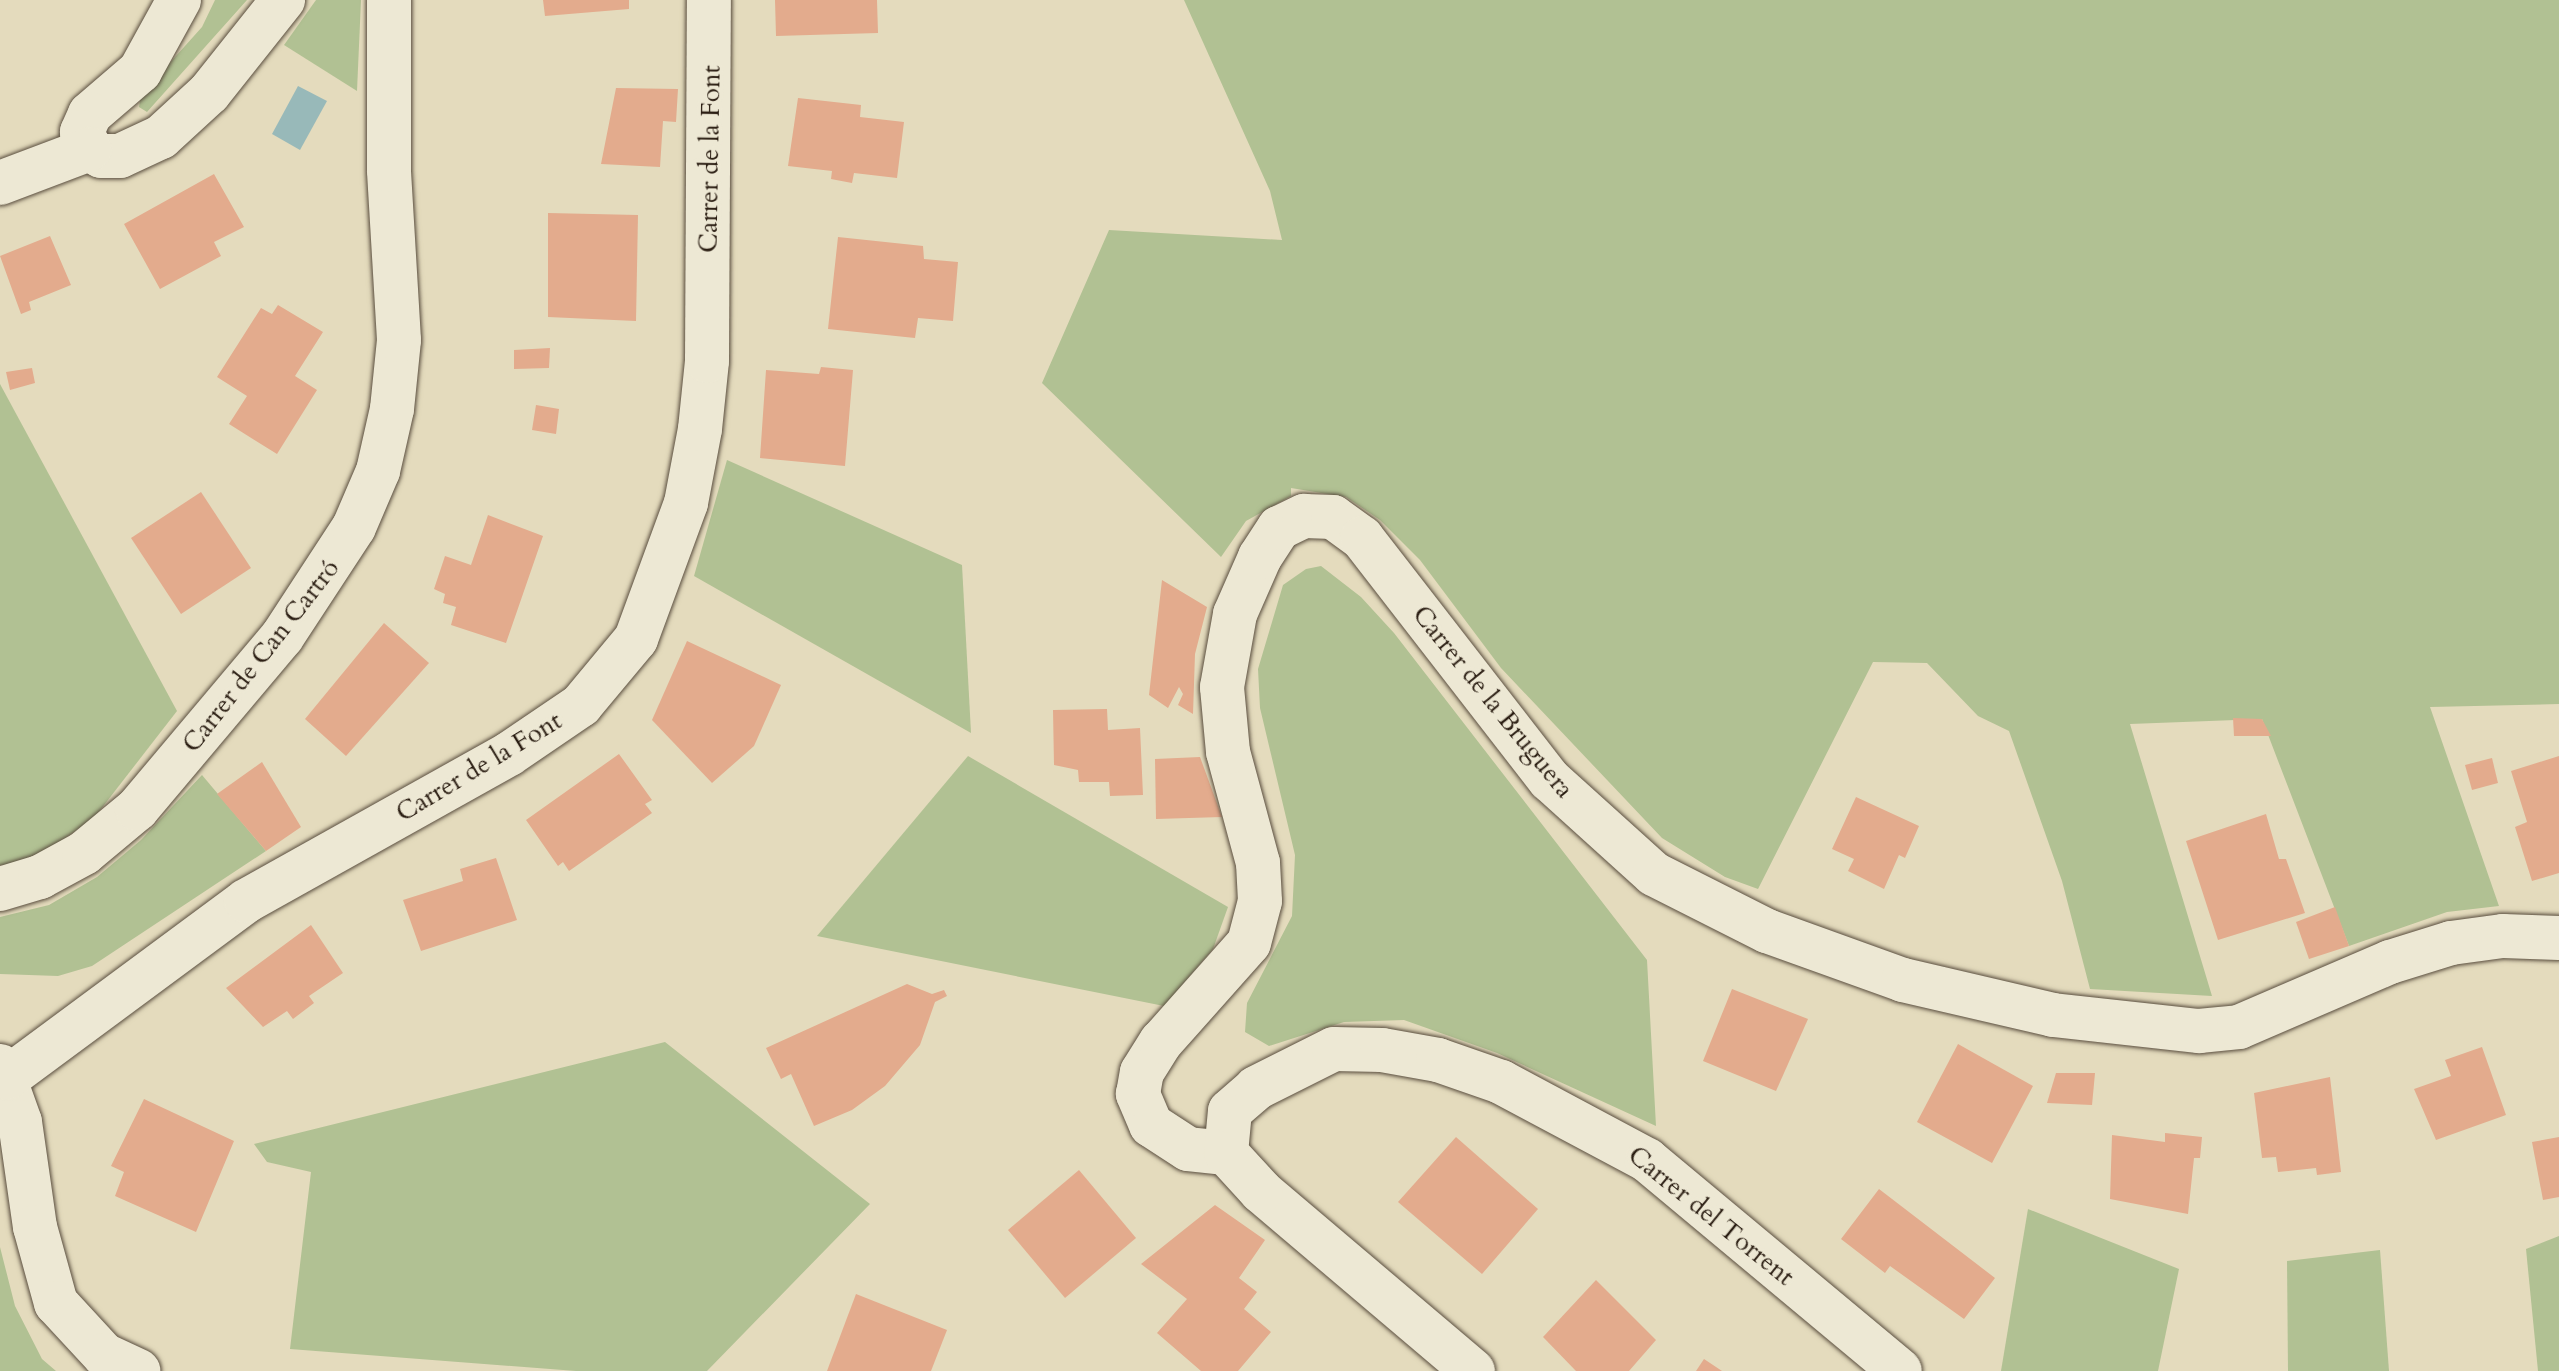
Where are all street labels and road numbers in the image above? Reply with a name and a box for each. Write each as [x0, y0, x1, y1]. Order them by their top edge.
street label: Carrer de la Font [693, 65, 727, 253]
street label: Carrer de Can Cartró [176, 553, 346, 759]
street label: Carrer de la Bruguera [1406, 599, 1580, 805]
street label: Carrer de la Font [391, 705, 567, 829]
street label: Carrer del Torrent [1622, 1140, 1800, 1292]

